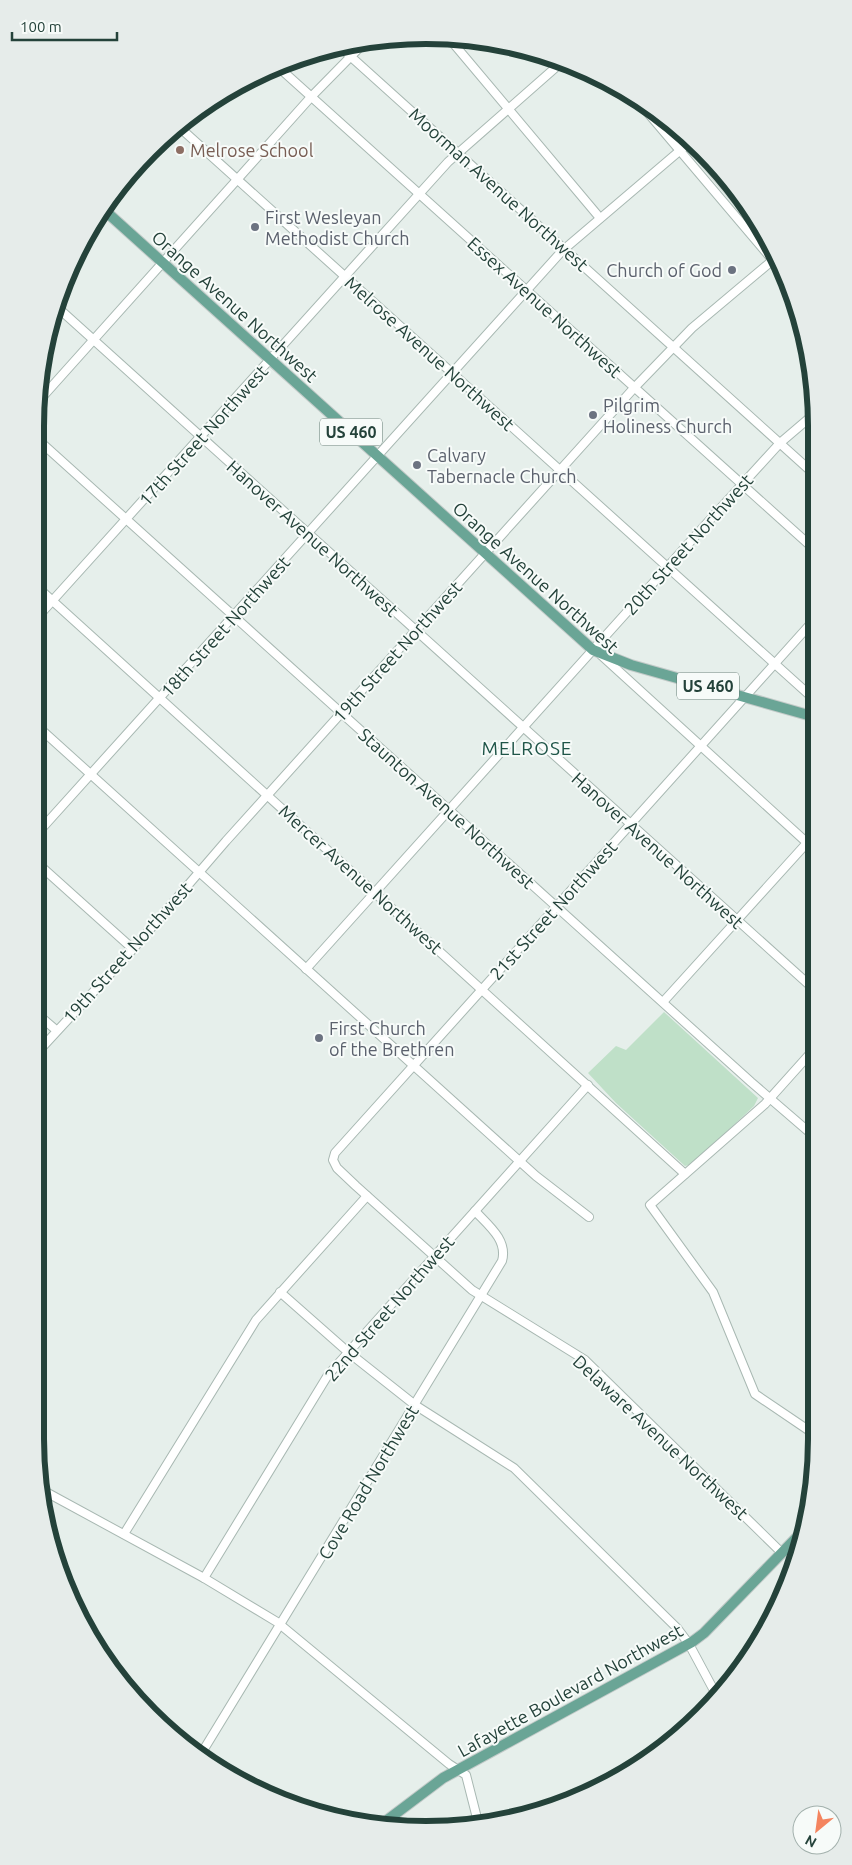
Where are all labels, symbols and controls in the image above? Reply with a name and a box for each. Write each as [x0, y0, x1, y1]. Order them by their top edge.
scale bar [12, 10, 118, 42]
text: 100 m [20, 18, 62, 35]
street label: Moorman Avenue Northwest [405, 103, 593, 275]
place label: Melrose School [190, 140, 314, 160]
marker: Melrose School [174, 144, 186, 156]
place label: First Wesleyan Methodist Church [265, 207, 409, 248]
marker: First Wesleyan Methodist Church [249, 221, 261, 233]
street label: Orange Avenue Northwest [148, 226, 322, 386]
street label: Essex Avenue Northwest [464, 233, 626, 381]
place label: Church of God [606, 260, 722, 280]
marker: Church of God [726, 264, 738, 276]
street label: Melrose Avenue Northwest [341, 272, 519, 434]
street label: 17th Street Northwest [135, 361, 271, 509]
place label: Pilgrim Holiness Church [603, 395, 732, 436]
marker: Pilgrim Holiness Church [587, 409, 599, 421]
road number: US 460 [320, 418, 382, 446]
place label: Calvary Tabernacle Church [427, 445, 577, 486]
street label: Hanover Avenue Northwest [223, 456, 403, 620]
marker: Calvary Tabernacle Church [411, 459, 423, 471]
street label: 20th Street Northwest [620, 470, 756, 618]
street label: Orange Avenue Northwest [449, 497, 623, 657]
street label: 18th Street Northwest [157, 552, 293, 700]
street label: 19th Street Northwest [329, 577, 465, 725]
road number: US 460 [677, 672, 739, 699]
street label: Staunton Avenue Northwest [355, 724, 539, 892]
district label: MELROSE [481, 737, 573, 759]
street label: Hanover Avenue Northwest [568, 768, 748, 932]
street label: Mercer Avenue Northwest [275, 800, 447, 958]
street label: 21st Street Northwest [485, 836, 621, 984]
street label: 19th Street Northwest [59, 878, 195, 1026]
place label: First Church of the Brethren [329, 1018, 454, 1059]
marker: First Church of the Brethren [313, 1032, 325, 1044]
street label: 22nd Street Northwest [320, 1231, 458, 1385]
street label: Delaware Avenue Northwest [569, 1351, 753, 1523]
street label: Cove Road Northwest [314, 1401, 422, 1563]
street label: Lafayette Boulevard Northwest [454, 1620, 686, 1760]
north arrow [792, 1805, 842, 1855]
text: N [802, 1832, 819, 1851]

